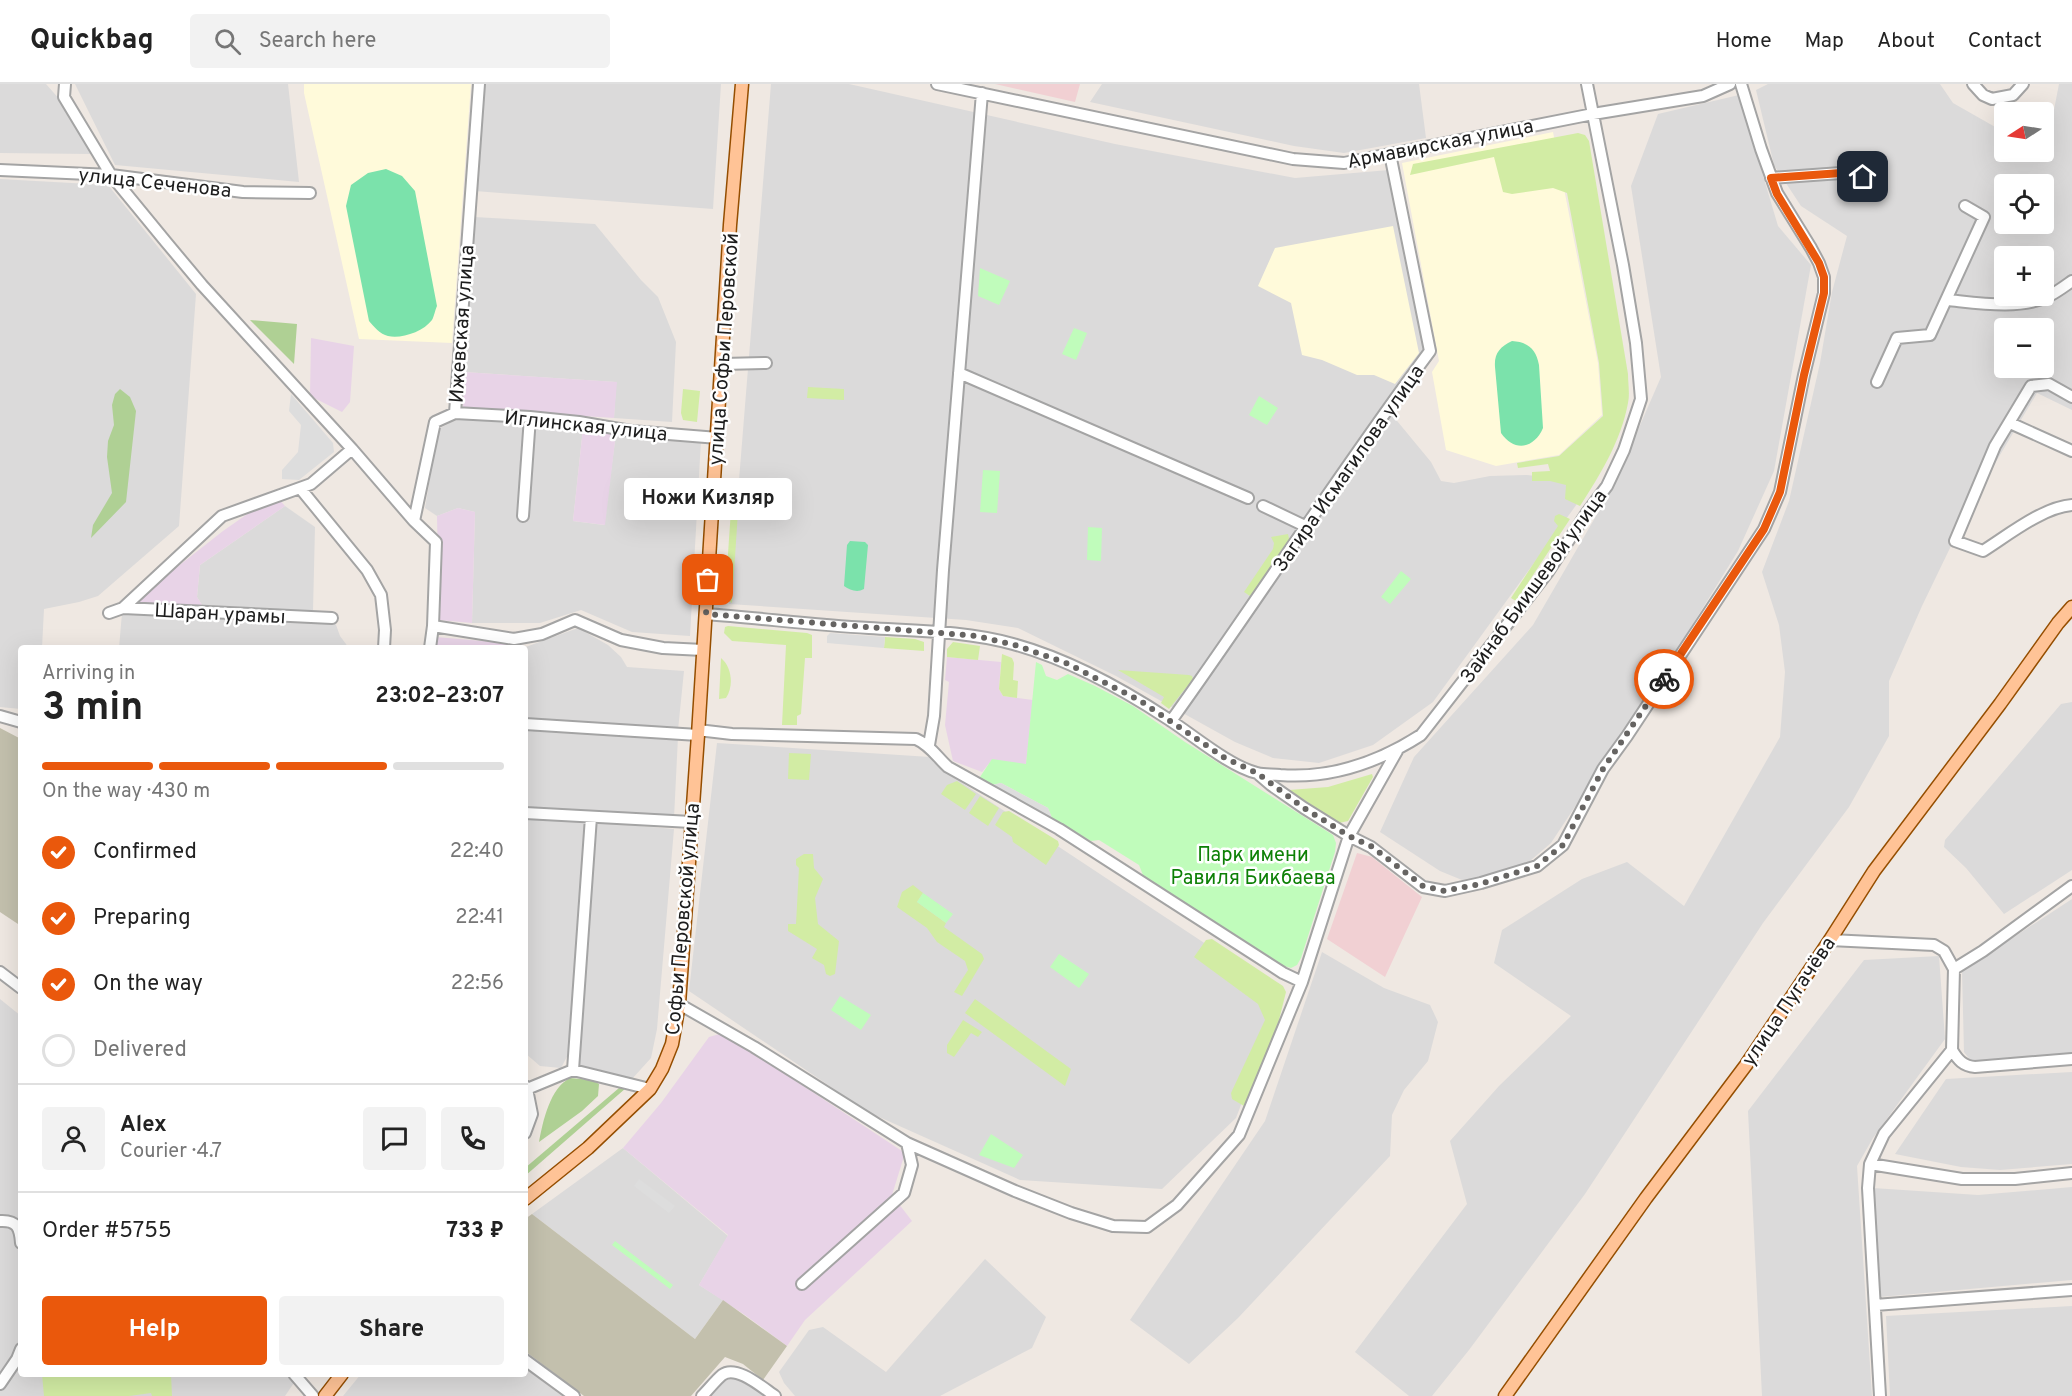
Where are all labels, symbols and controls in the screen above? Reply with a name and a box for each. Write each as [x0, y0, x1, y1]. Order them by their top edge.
search box [190, 14, 610, 68]
text: Quickbag [30, 23, 154, 59]
icon: search [211, 25, 244, 58]
text: Search here [259, 28, 376, 55]
text: Home [1716, 28, 1772, 55]
text: Map [1805, 28, 1844, 55]
text: About [1877, 28, 1935, 55]
text: Contact [1968, 28, 2042, 55]
north arrow [1994, 102, 2054, 162]
map controls [1994, 102, 2054, 378]
street label: Армавирская улица [1345, 114, 1536, 176]
pin [1837, 151, 1888, 202]
icon: home [1846, 160, 1879, 193]
street label: улица Сеченова [77, 163, 233, 205]
button: locate [1994, 174, 2054, 234]
street label: улица Софьи Перовской [704, 232, 746, 466]
street label: Ижевская улица [444, 244, 481, 404]
button: + [1994, 246, 2054, 306]
button: − [1994, 318, 2054, 378]
street label: Загира Исмагилова улица [1268, 360, 1431, 578]
street label: Иглинская улица [503, 405, 669, 448]
callout: Ножи Кизляр [624, 478, 792, 520]
street label: Зайнаб Биишевой улица [1455, 485, 1614, 690]
text: Ножи Кизляр [641, 486, 775, 512]
pin [682, 554, 733, 605]
icon: bag [691, 563, 724, 596]
street label: Шаран урамы [153, 599, 286, 631]
courier [1634, 649, 1694, 709]
text: Arriving in [42, 661, 135, 687]
icon: bike [1648, 663, 1681, 696]
text: 23:02–23:07 [375, 683, 504, 710]
text: 3 min [42, 685, 143, 734]
text: On the way · 430 m [42, 779, 210, 805]
street label: Софьи Перовской улица [661, 802, 707, 1036]
icon: check [42, 836, 75, 869]
text: Confirmed [93, 839, 197, 866]
text: 22:40 [450, 839, 504, 865]
park label: Парк имени Равиля Бикбаева [1171, 843, 1335, 892]
icon: check [42, 902, 75, 935]
text: Preparing [93, 905, 191, 932]
text: 22:41 [455, 905, 504, 931]
street label: улица Пугачёва [1737, 933, 1842, 1072]
icon: check [42, 968, 75, 1001]
text: On the way [93, 971, 203, 998]
text: 22:56 [451, 971, 504, 997]
text: Delivered [93, 1037, 187, 1064]
button: person [42, 1107, 105, 1170]
button: chat [363, 1107, 426, 1170]
button: phone [441, 1107, 504, 1170]
text: Alex [120, 1112, 167, 1139]
text: Courier · 4.7 [120, 1139, 222, 1165]
text: Order #5755 [42, 1218, 172, 1245]
text: 733 ₽ [446, 1218, 504, 1245]
button: Help [42, 1296, 267, 1365]
button: Share [279, 1296, 504, 1365]

